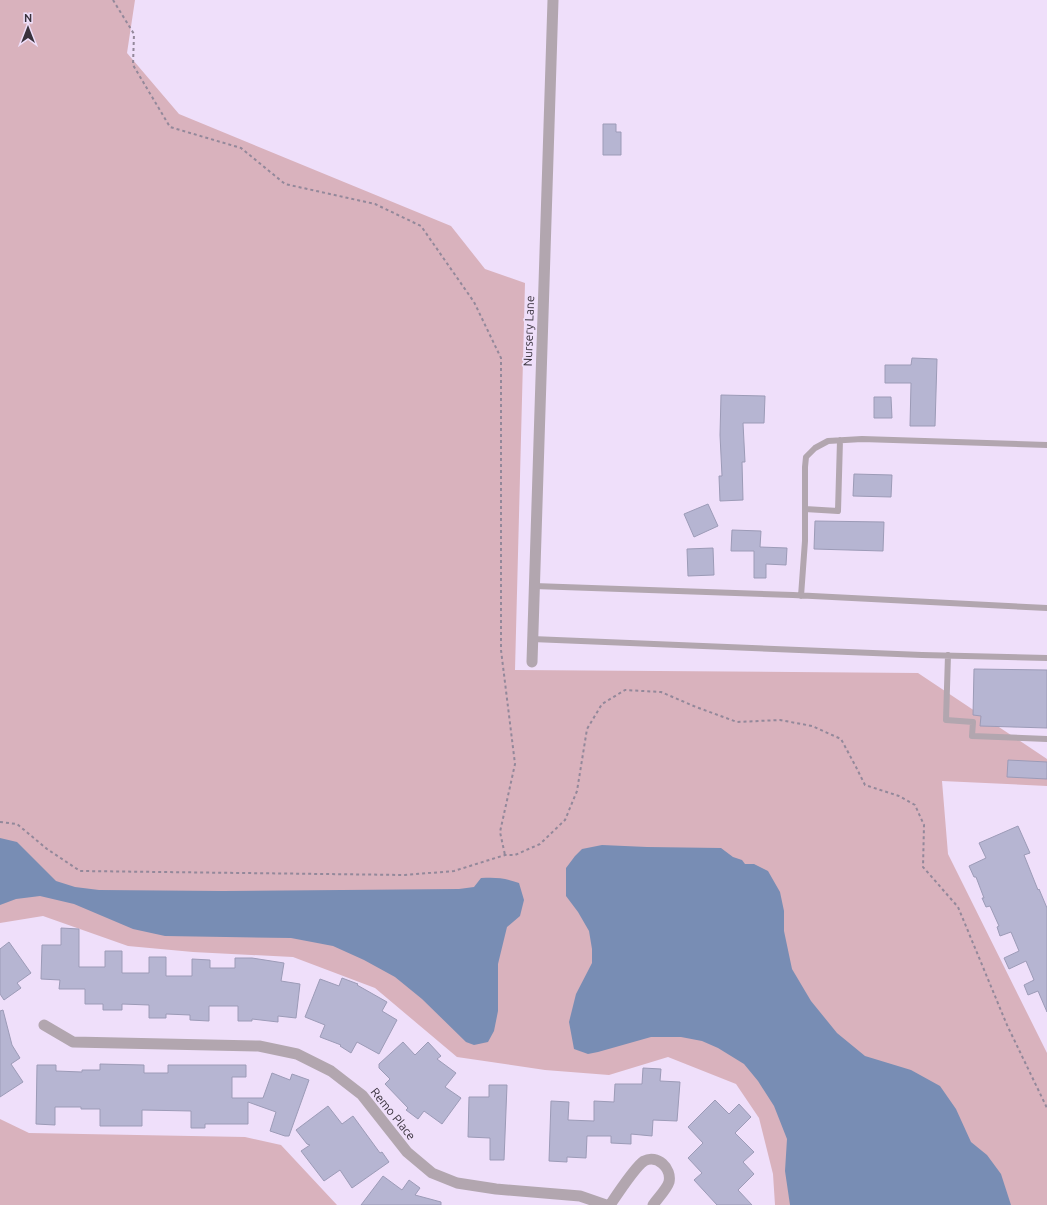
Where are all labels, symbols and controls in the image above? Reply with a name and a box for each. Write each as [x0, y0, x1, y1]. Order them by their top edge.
north arrow [8, 8, 48, 48]
text: N [24, 12, 32, 24]
street label: Nursery Lane [521, 295, 536, 367]
street label: Remo Place [369, 1085, 418, 1142]

